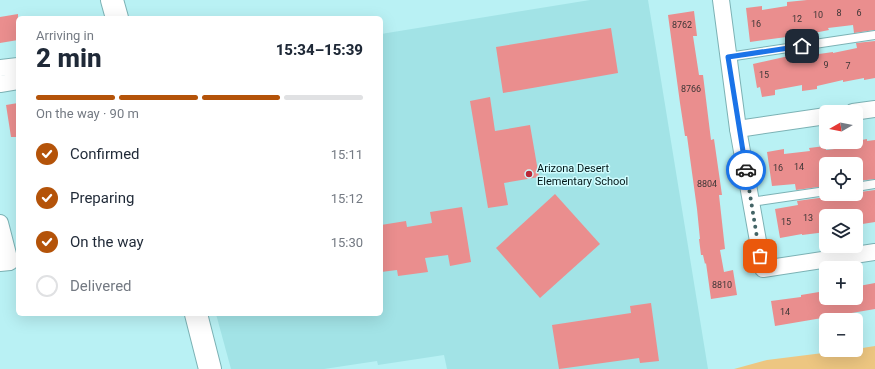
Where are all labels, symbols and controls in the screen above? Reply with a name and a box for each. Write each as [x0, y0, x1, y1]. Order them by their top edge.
house number: 8 [836, 8, 842, 18]
house number: 6 [856, 8, 862, 18]
house number: 10 [813, 10, 823, 20]
house number: 12 [792, 14, 802, 24]
house number: 16 [751, 19, 761, 29]
house number: 8762 [672, 20, 692, 30]
text: Arriving in [36, 28, 94, 43]
pin [785, 29, 819, 63]
icon: home [791, 35, 813, 57]
text: 15:34–15:39 [276, 41, 363, 59]
text: 2 min [36, 43, 102, 73]
house number: 9 [823, 60, 829, 70]
house number: 7 [845, 61, 851, 71]
house number: 15 [759, 70, 769, 80]
house number: 8766 [681, 84, 701, 94]
north arrow [819, 105, 863, 149]
map controls [819, 105, 863, 357]
text: On the way · 90 m [36, 106, 139, 121]
icon: check [36, 143, 58, 165]
text: Confirmed [70, 145, 140, 163]
text: 15:11 [331, 147, 363, 162]
courier [726, 150, 766, 190]
button: locate [819, 157, 863, 201]
icon: car [735, 159, 757, 181]
place label: Arizona Desert Elementary School [537, 162, 628, 188]
house number: 14 [794, 162, 804, 172]
house number: 16 [773, 163, 783, 173]
marker: Arizona Desert Elementary School [524, 169, 534, 179]
house number: 8804 [697, 179, 717, 189]
icon: check [36, 187, 58, 209]
text: Preparing [70, 189, 134, 207]
text: 15:12 [331, 191, 363, 206]
button: layers [819, 209, 863, 253]
house number: 13 [803, 213, 813, 223]
house number: 15 [781, 217, 791, 227]
icon: check [36, 231, 58, 253]
text: On the way [70, 233, 144, 251]
text: 15:30 [331, 235, 363, 250]
pin [743, 239, 777, 273]
icon: bag [749, 245, 771, 267]
button: + [819, 261, 863, 305]
text: Delivered [70, 277, 132, 295]
house number: 8810 [712, 280, 732, 290]
house number: 14 [780, 307, 790, 317]
button: − [819, 313, 863, 357]

